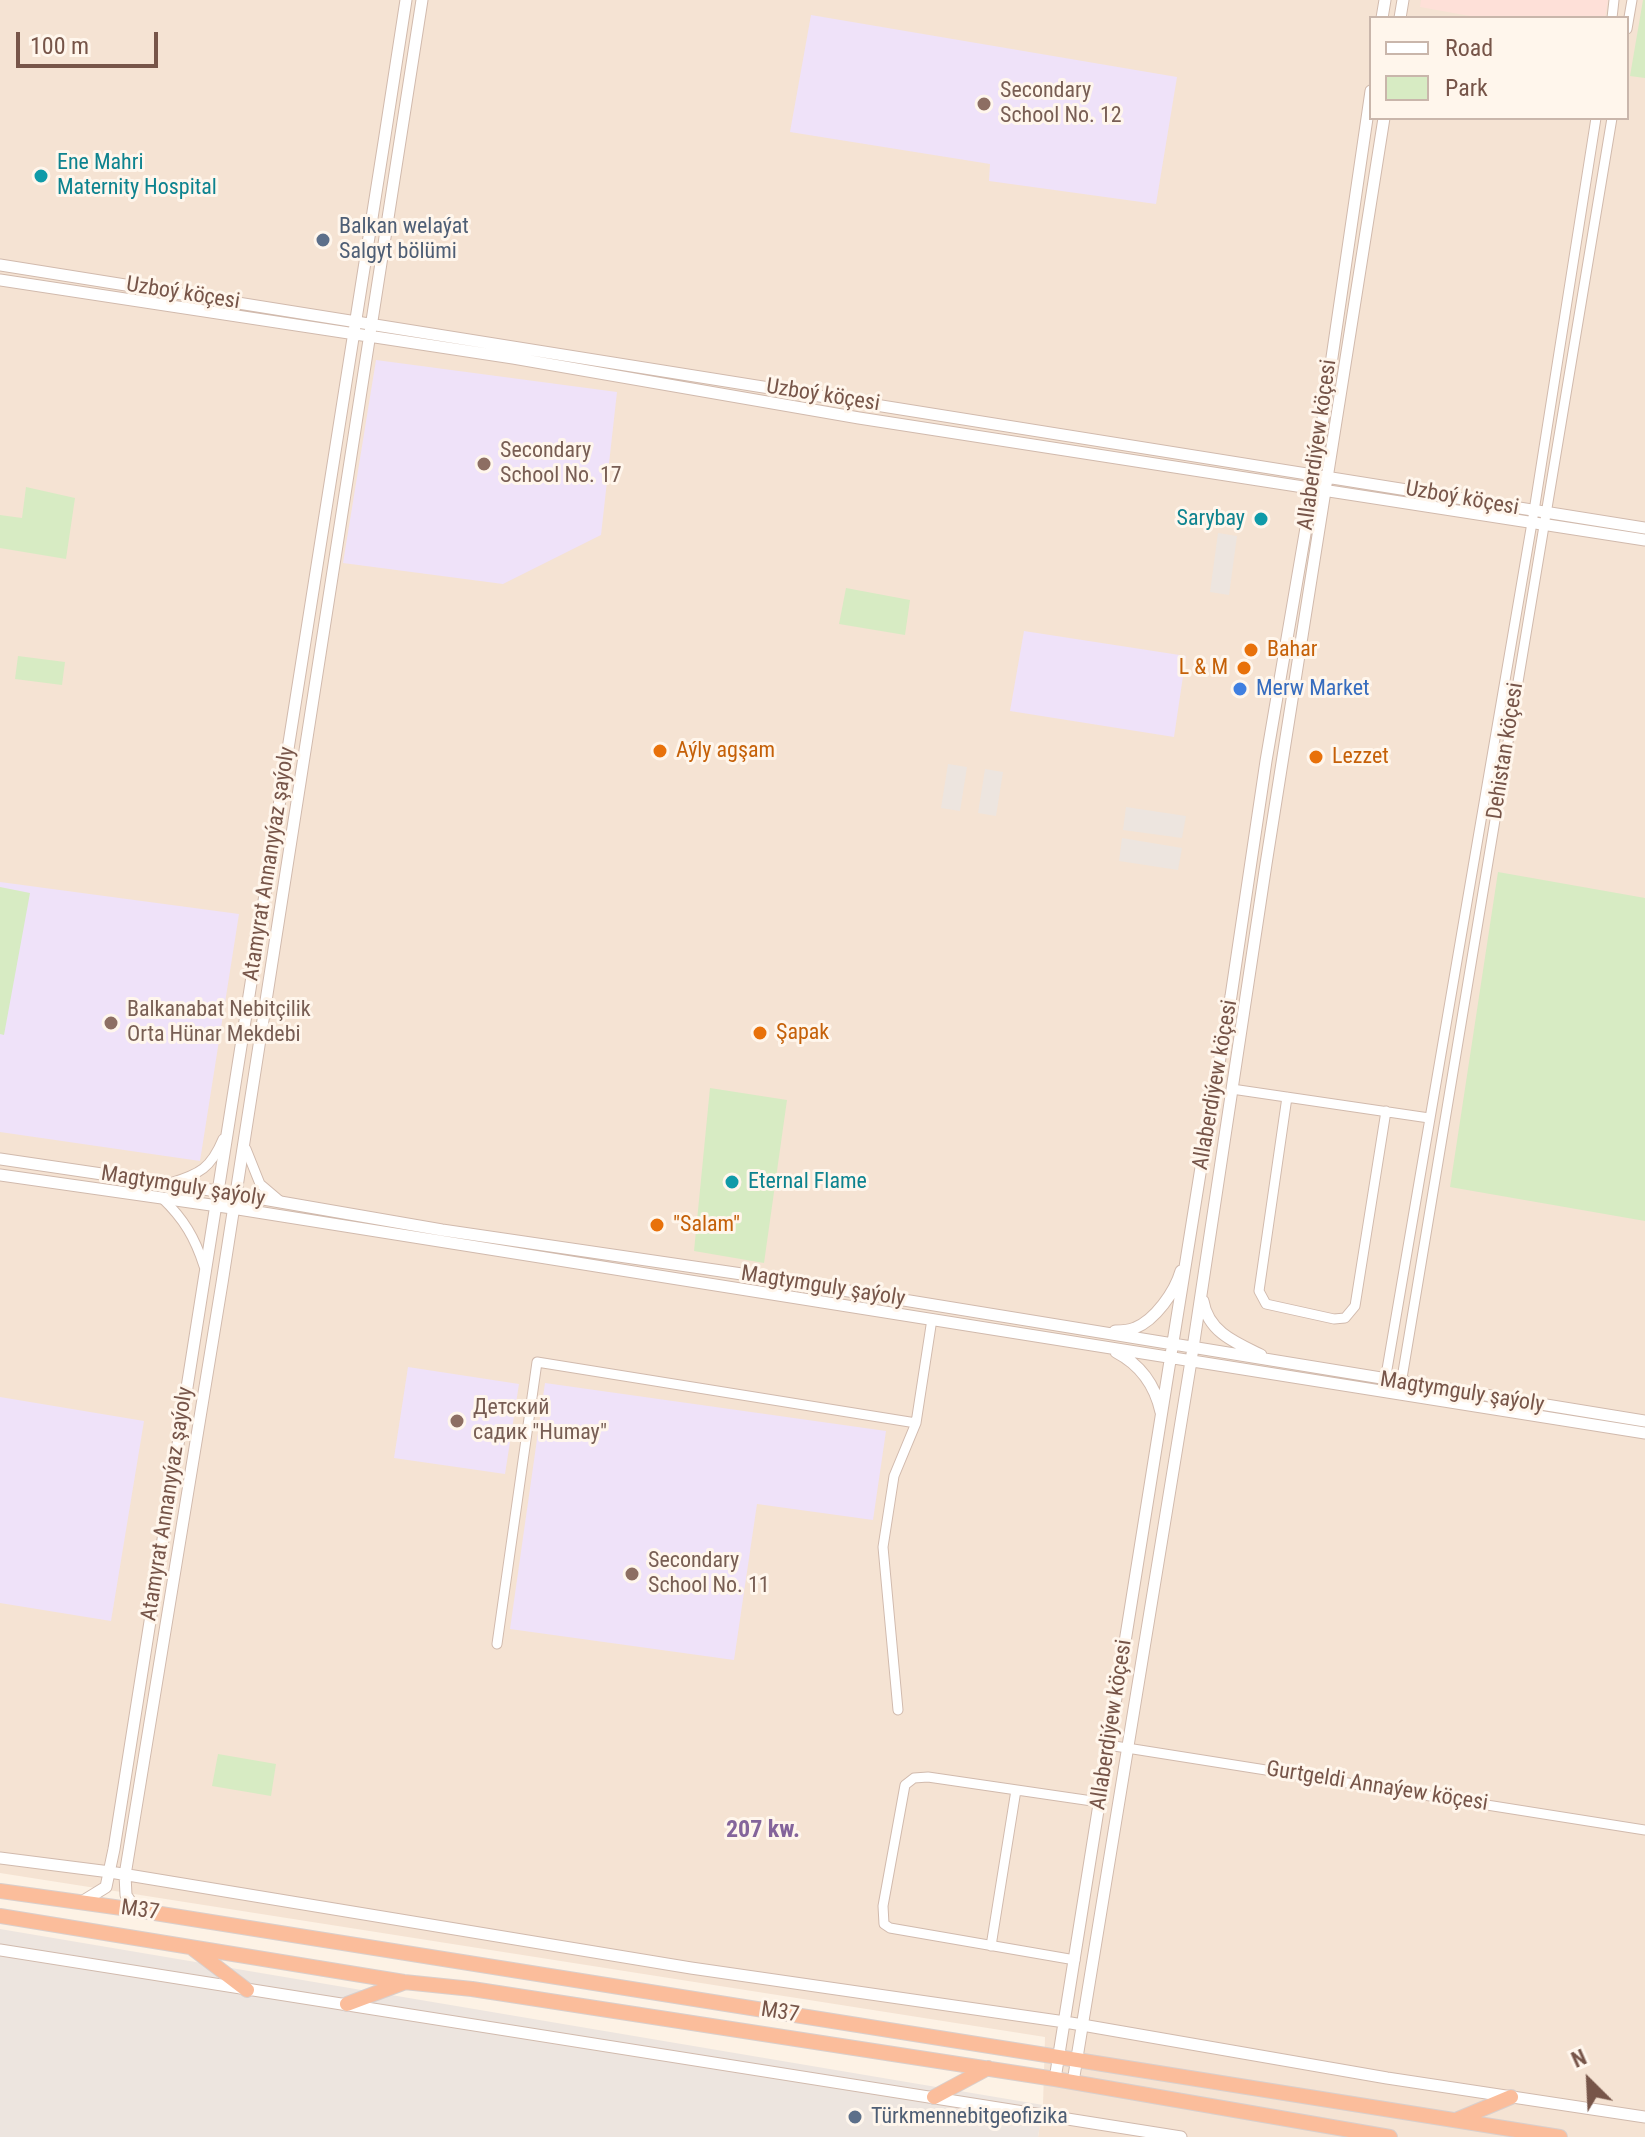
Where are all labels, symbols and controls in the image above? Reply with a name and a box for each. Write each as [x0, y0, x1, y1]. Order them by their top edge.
scale bar [20, 16, 162, 66]
legend [1369, 16, 1629, 120]
text: 100 m [30, 32, 89, 60]
text: Road [1445, 34, 1493, 62]
text: Park [1445, 74, 1488, 102]
place label: Secondary School No. 12 [1000, 78, 1122, 130]
marker: Secondary School No. 12 [975, 95, 993, 113]
place label: Ene Mahri Maternity Hospital [57, 150, 217, 202]
marker: Ene Mahri Maternity Hospital [32, 167, 50, 185]
place label: Balkan welaýat Salgyt bölümi [339, 214, 469, 266]
marker: Balkan welaýat Salgyt bölümi [314, 231, 332, 249]
street label: Uzboý köçesi [124, 272, 242, 316]
street label: Allaberdiýew köçesi [1293, 358, 1343, 532]
street label: Uzboý köçesi [764, 374, 882, 418]
place label: Secondary School No. 17 [500, 438, 622, 490]
marker: Secondary School No. 17 [475, 455, 493, 473]
street label: Uzboý köçesi [1403, 476, 1521, 522]
place label: Sarybay [1177, 506, 1245, 532]
marker: Sarybay [1252, 510, 1270, 528]
place label: Bahar [1267, 637, 1317, 663]
marker: Bahar [1242, 641, 1260, 659]
place label: L & M [1179, 655, 1228, 681]
marker: L & M [1235, 659, 1253, 677]
place label: Merw Market [1256, 676, 1370, 702]
marker: Merw Market [1231, 680, 1249, 698]
street label: Dehistan köçesi [1482, 681, 1530, 821]
place label: Aýly agşam [676, 738, 775, 764]
marker: Aýly agşam [651, 742, 669, 760]
place label: Lezzet [1332, 744, 1389, 770]
street label: Atamyrat Annanyýaz şaýoly [238, 745, 302, 983]
marker: Lezzet [1307, 748, 1325, 766]
place label: Balkanabat Nebitçilik Orta Hünar Mekdebi [127, 997, 311, 1048]
street label: Allaberdiýew köçesi [1188, 998, 1244, 1172]
marker: Balkanabat Nebitçilik Orta Hünar Mekdebi [102, 1014, 120, 1032]
place label: Şapak [776, 1020, 829, 1046]
marker: Şapak [751, 1024, 769, 1042]
street label: Magtymguly şaýoly [99, 1161, 267, 1213]
place label: Eternal Flame [748, 1169, 867, 1195]
marker: Eternal Flame [723, 1173, 741, 1191]
place label: "Salam" [673, 1212, 740, 1238]
marker: "Salam" [648, 1216, 666, 1234]
street label: Magtymguly şaýoly [739, 1261, 907, 1313]
street label: Magtymguly şaýoly [1378, 1367, 1546, 1419]
street label: Atamyrat Annanyýaz şaýoly [136, 1385, 200, 1623]
place label: Детский садик "Humay" [473, 1395, 607, 1446]
marker: Детский садик "Humay" [448, 1412, 466, 1430]
place label: Secondary School No. 11 [648, 1548, 770, 1600]
marker: Secondary School No. 11 [623, 1565, 641, 1583]
street label: Allaberdiýew köçesi [1085, 1638, 1139, 1812]
street label: Gurtgeldi Annaýew köçesi [1264, 1756, 1490, 1818]
district label: 207 kw. [726, 1817, 800, 1845]
street label: M37 [119, 1895, 161, 1927]
street label: M37 [759, 1997, 801, 2029]
north arrow [1549, 2041, 1629, 2121]
text: N [1568, 2044, 1590, 2073]
place label: Türkmennebitgeofizika [871, 2104, 1068, 2130]
marker: Türkmennebitgeofizika [846, 2108, 864, 2126]

